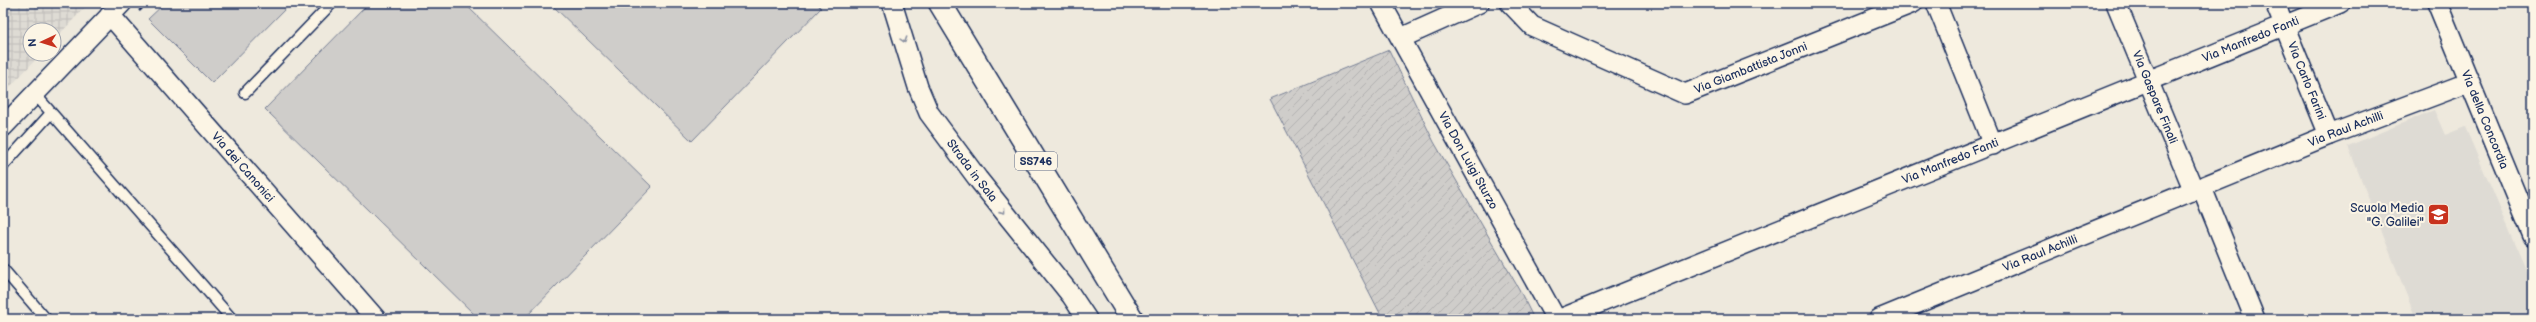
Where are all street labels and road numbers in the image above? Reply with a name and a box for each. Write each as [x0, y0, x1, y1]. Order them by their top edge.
street label: Via Manfredo Fanti [2200, 13, 2301, 66]
street label: Via Giambattista Jonni [1692, 39, 1810, 98]
street label: Via Carlo Farini [2284, 40, 2329, 122]
street label: Via Gaspare Finali [2129, 49, 2181, 146]
street label: Via della Concordia [2457, 68, 2512, 172]
street label: Via Raul Achilli [2306, 108, 2386, 151]
street label: Via Don Luigi Sturzo [1435, 109, 1501, 212]
street label: Via dei Canonici [208, 129, 277, 206]
street label: Via Manfredo Fanti [1900, 135, 2001, 188]
street label: Strada in Sala [943, 136, 1001, 205]
road number: SS746 [1015, 152, 1057, 170]
street label: Via Raul Achilli [2001, 232, 2080, 276]

